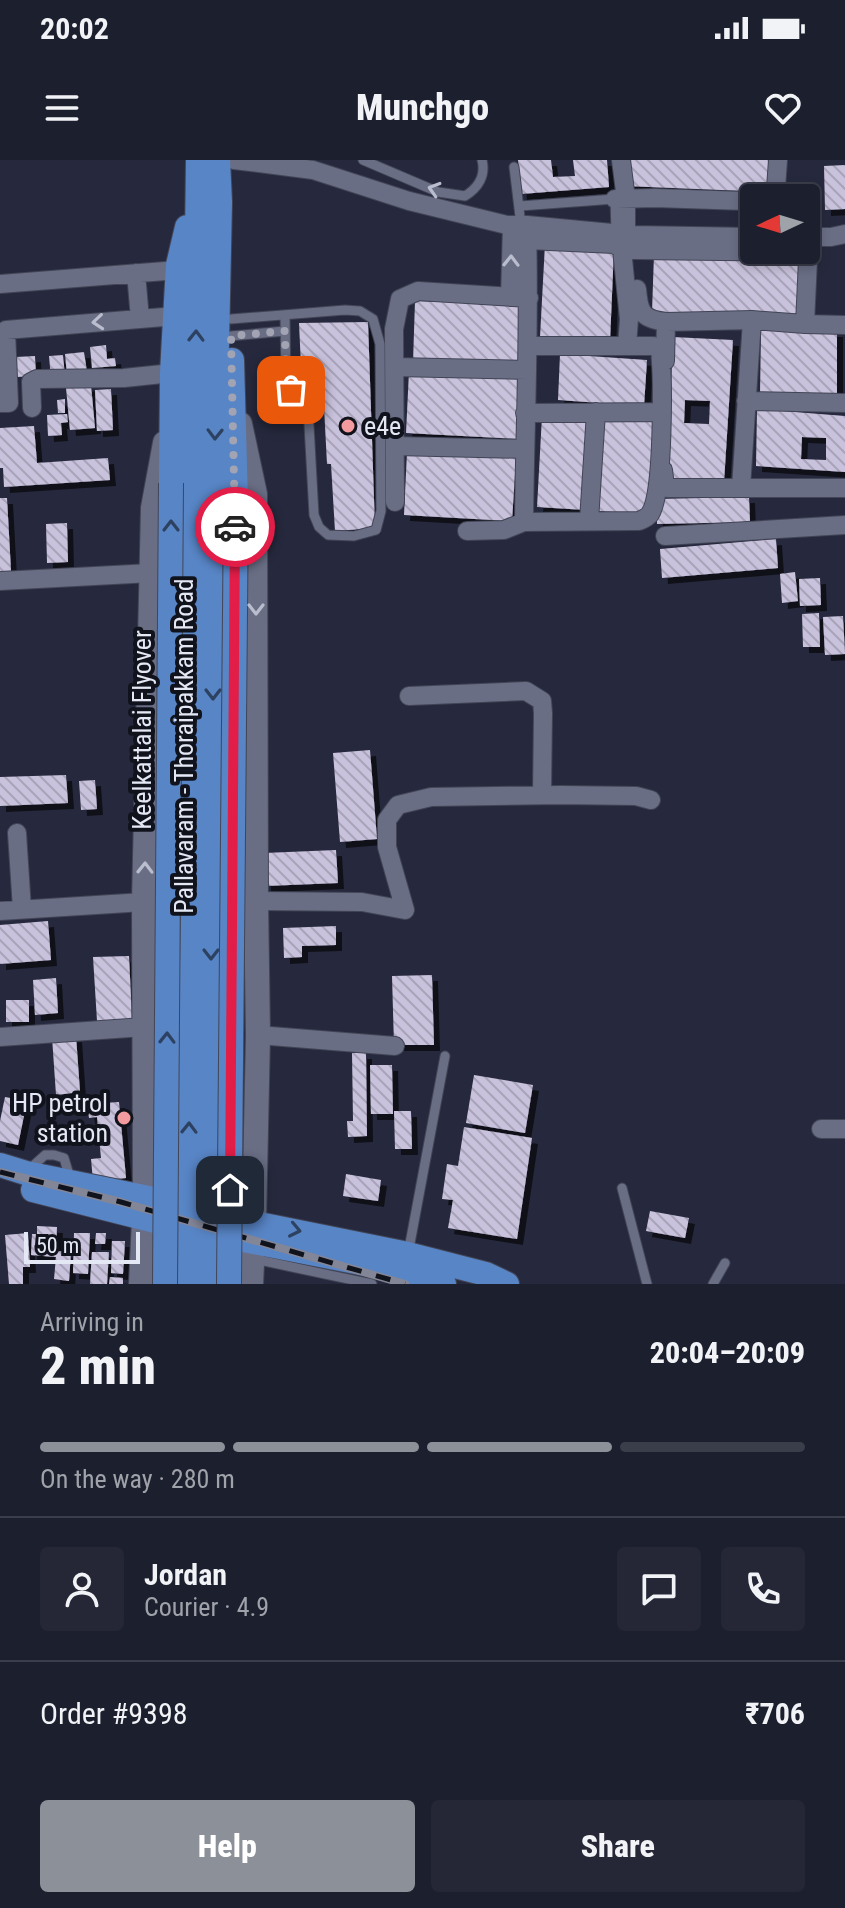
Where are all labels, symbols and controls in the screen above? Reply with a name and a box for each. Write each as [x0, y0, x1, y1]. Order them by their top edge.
text: 20:02 [40, 11, 109, 46]
icon: menu [40, 86, 84, 130]
icon: heart [761, 86, 805, 130]
text: Munchgo [356, 87, 489, 129]
one-way arrow [427, 182, 441, 198]
north arrow [740, 184, 820, 264]
map controls [740, 184, 820, 264]
one-way arrow [502, 254, 520, 267]
one-way arrow [91, 313, 104, 330]
one-way arrow [187, 329, 204, 342]
pin [257, 356, 325, 424]
icon: bag [269, 368, 313, 412]
place label: e4e [364, 411, 401, 441]
marker: e4e [339, 417, 357, 435]
one-way arrow [206, 428, 224, 441]
courier [195, 487, 275, 567]
icon: car [213, 505, 257, 549]
one-way arrow [162, 519, 180, 532]
street label: Pallavaram - Thoraipakkam Road [169, 578, 199, 914]
one-way arrow [247, 603, 265, 616]
street label: Keelkattalai Flyover [127, 630, 157, 830]
one-way arrow [204, 688, 221, 701]
one-way arrow [136, 861, 154, 874]
one-way arrow [202, 948, 220, 961]
one-way arrow [159, 1031, 176, 1044]
place label: HP petrol station [12, 1088, 108, 1148]
marker: HP petrol station [115, 1109, 133, 1127]
one-way arrow [181, 1121, 198, 1134]
pin [196, 1156, 264, 1224]
icon: home [208, 1168, 252, 1212]
one-way arrow [287, 1221, 301, 1238]
scale bar [24, 1228, 140, 1264]
text: 50 m [36, 1233, 79, 1258]
text: Arriving in [40, 1307, 144, 1337]
text: 20:04–20:09 [650, 1335, 805, 1370]
text: 2 min [40, 1336, 156, 1397]
text: On the way · 280 m [40, 1464, 235, 1494]
button: person [40, 1547, 124, 1631]
button: chat [617, 1547, 701, 1631]
button: phone [721, 1547, 805, 1631]
text: Jordan [144, 1557, 227, 1592]
text: Courier · 4.9 [144, 1592, 269, 1622]
text: Order #9398 [40, 1696, 188, 1731]
text: ₹706 [745, 1696, 805, 1731]
button: Help [40, 1800, 415, 1892]
button: Share [431, 1800, 805, 1892]

